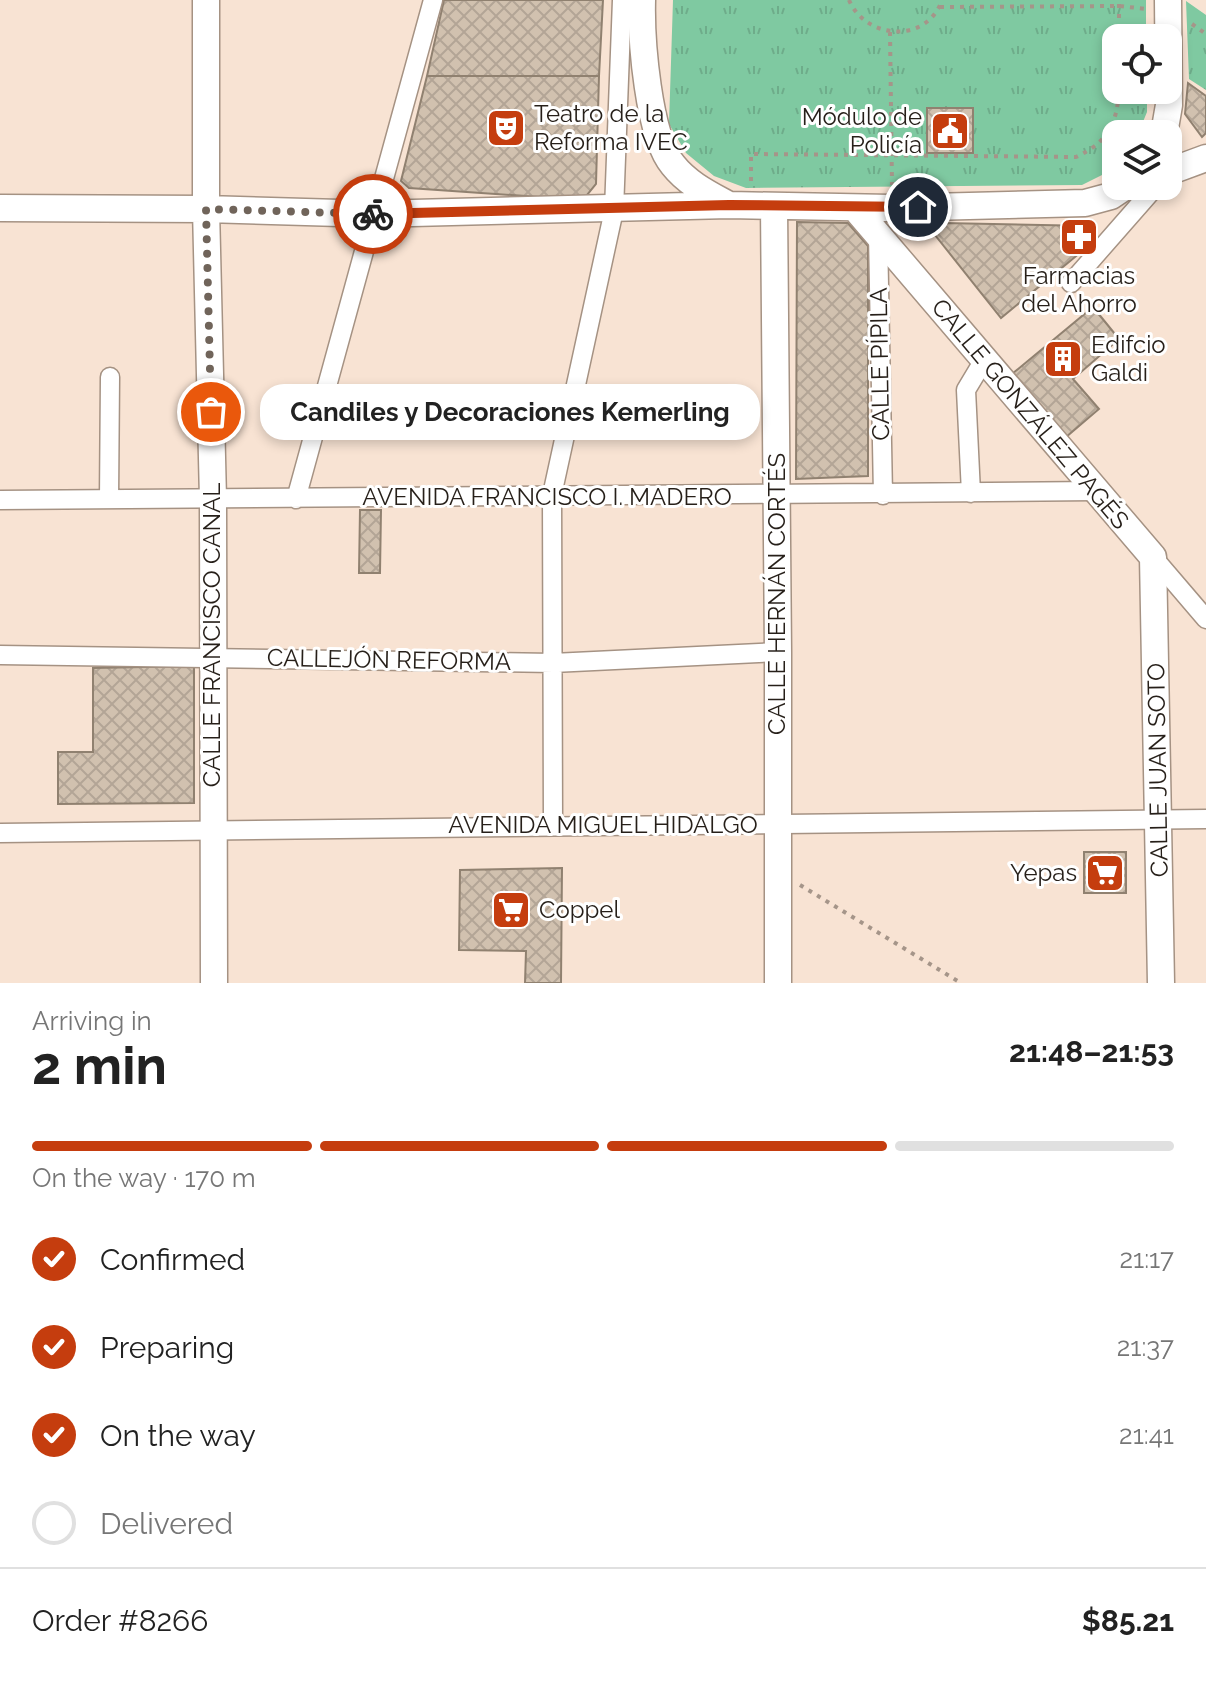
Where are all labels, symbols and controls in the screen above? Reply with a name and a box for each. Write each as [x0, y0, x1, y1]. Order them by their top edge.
map controls [1102, 24, 1182, 200]
button: locate [1102, 24, 1182, 104]
place label: Teatro de la Reforma IVEC [534, 99, 688, 156]
place label: Módulo de Policía [802, 102, 922, 159]
theatre icon: Teatro de la Reforma IVEC [485, 107, 527, 149]
public building icon: Módulo de Policía [929, 110, 971, 152]
button: layers [1102, 120, 1182, 200]
pin [884, 173, 952, 241]
courier [333, 174, 413, 254]
icon: home [896, 185, 940, 229]
icon: bike [351, 192, 395, 236]
pharmacy icon: Farmacias del Ahorro [1058, 216, 1100, 258]
place label: Farmacias del Ahorro [1021, 261, 1137, 318]
street label: CALLE PÍPILA [864, 287, 895, 441]
street label: CALLE GONZÁLEZ PAGÉS [926, 293, 1135, 535]
place label: Edifcio Galdi [1091, 330, 1166, 387]
building icon: Edifcio Galdi [1042, 338, 1084, 380]
pin [177, 378, 245, 446]
callout: Candiles y Decoraciones Kemerling [259, 384, 759, 440]
icon: bag [189, 390, 233, 434]
text: Candiles y Decoraciones Kemerling [290, 397, 730, 427]
street label: CALLE HERNÁN CORTÉS [762, 453, 791, 735]
street label: AVENIDA FRANCISCO I. MADERO [362, 482, 732, 511]
street label: CALLE FRANCISCO CANAL [197, 483, 226, 787]
street label: CALLEJÓN REFORMA [267, 643, 511, 676]
street label: CALLE JUAN SOTO [1141, 663, 1174, 877]
street label: AVENIDA MIGUEL HIDALGO [448, 810, 758, 839]
supermarket icon: Yepas [1084, 852, 1126, 894]
place label: Yepas [1010, 858, 1077, 887]
supermarket icon: Coppel [490, 889, 532, 931]
place label: Coppel [539, 895, 620, 924]
text: Arriving in [32, 1006, 152, 1036]
text: 21:48–21:53 [1009, 1034, 1174, 1069]
text: 2 min [32, 1035, 167, 1096]
text: On the way · 170 m [32, 1163, 256, 1193]
icon: check [32, 1237, 76, 1281]
text: Confirmed [100, 1242, 245, 1277]
text: 21:17 [1120, 1244, 1174, 1274]
icon: check [32, 1325, 76, 1369]
text: Preparing [100, 1330, 234, 1365]
text: 21:37 [1117, 1332, 1174, 1362]
icon: check [32, 1413, 76, 1457]
text: On the way [100, 1418, 256, 1453]
text: 21:41 [1119, 1420, 1174, 1450]
text: Delivered [100, 1506, 233, 1541]
text: Order #8266 [32, 1603, 208, 1638]
text: $85.21 [1082, 1603, 1174, 1638]

